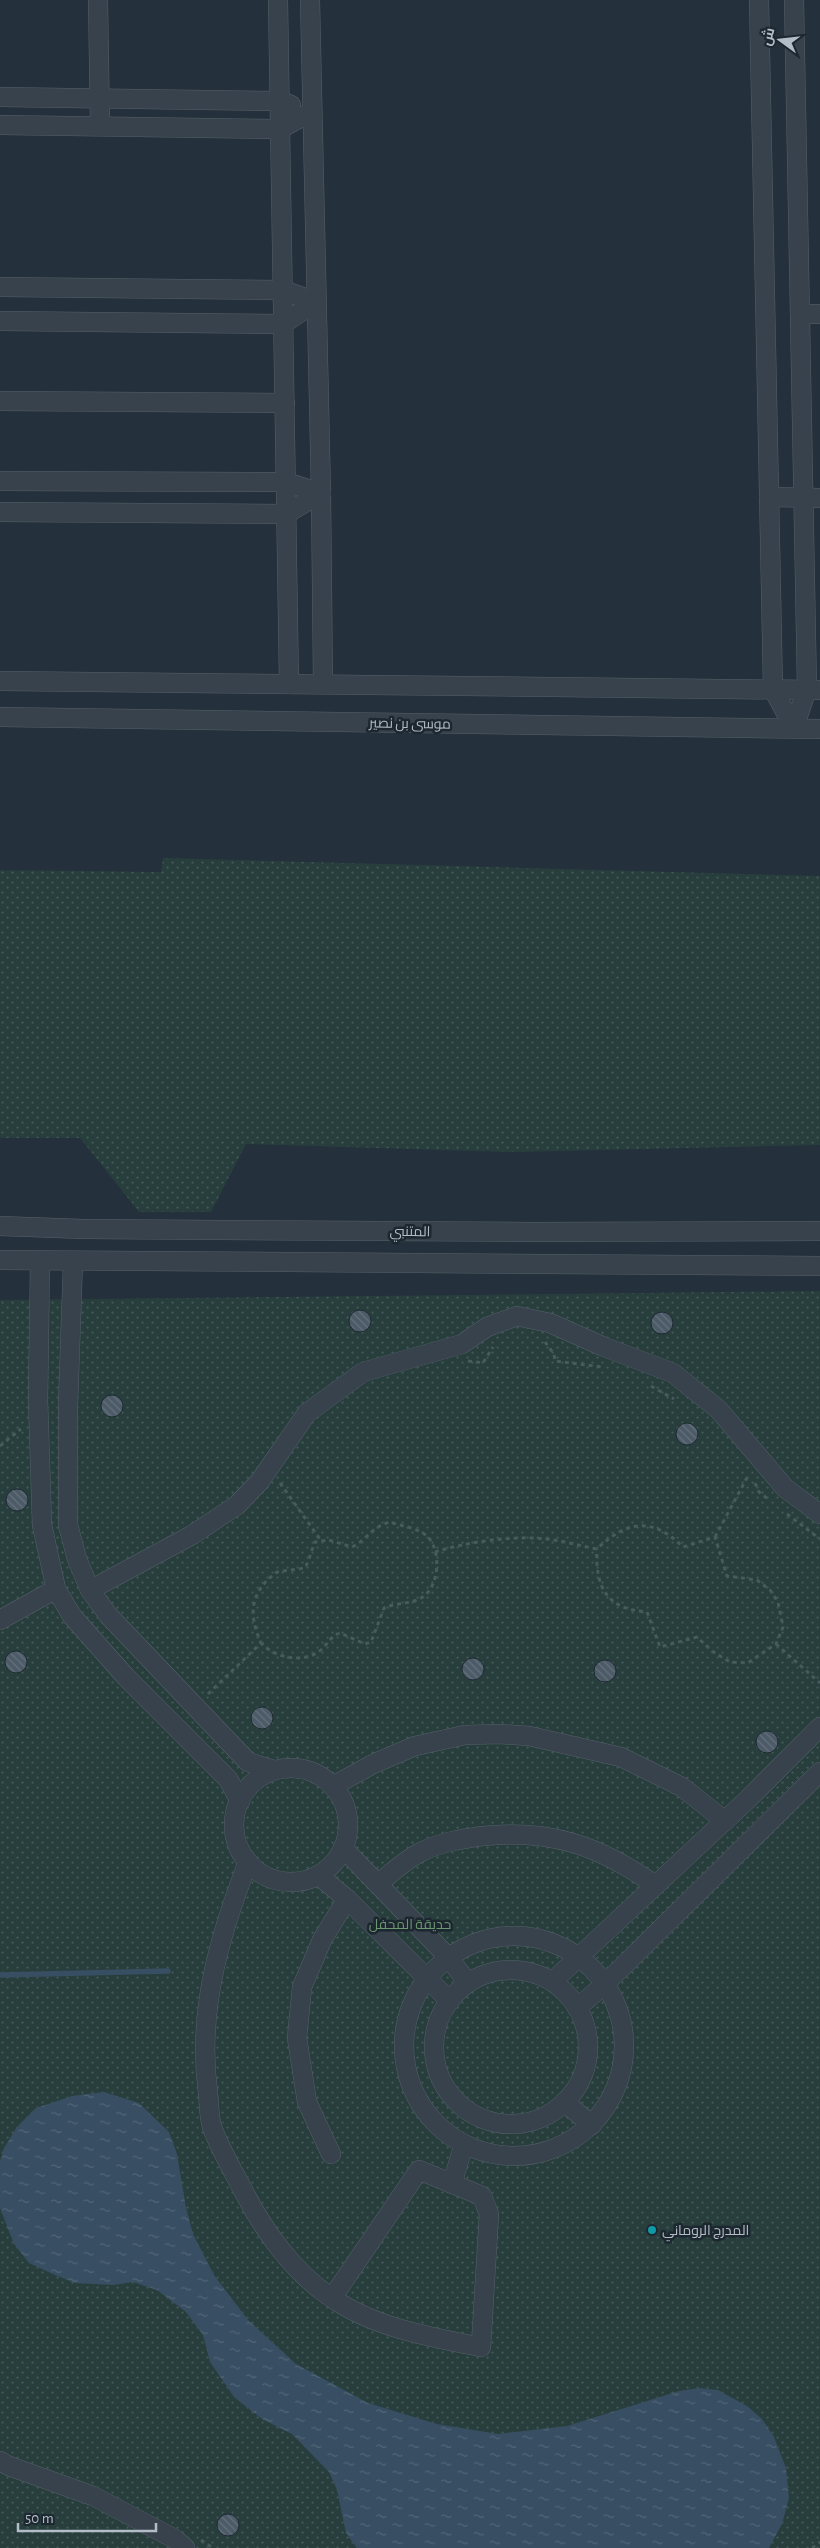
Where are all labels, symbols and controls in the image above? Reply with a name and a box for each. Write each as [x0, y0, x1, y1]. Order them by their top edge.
north arrow [755, 15, 805, 65]
text: ش [757, 26, 778, 48]
street label: موسى بن نصير [368, 716, 451, 732]
street label: المتنبي [389, 1225, 431, 1243]
park label: حديقة المحفل [369, 1918, 451, 1932]
marker: المدرج الروماني [646, 2224, 658, 2236]
place label: المدرج الروماني [662, 2224, 749, 2242]
scale bar [18, 2500, 155, 2532]
text: 50 m [25, 2511, 54, 2526]

